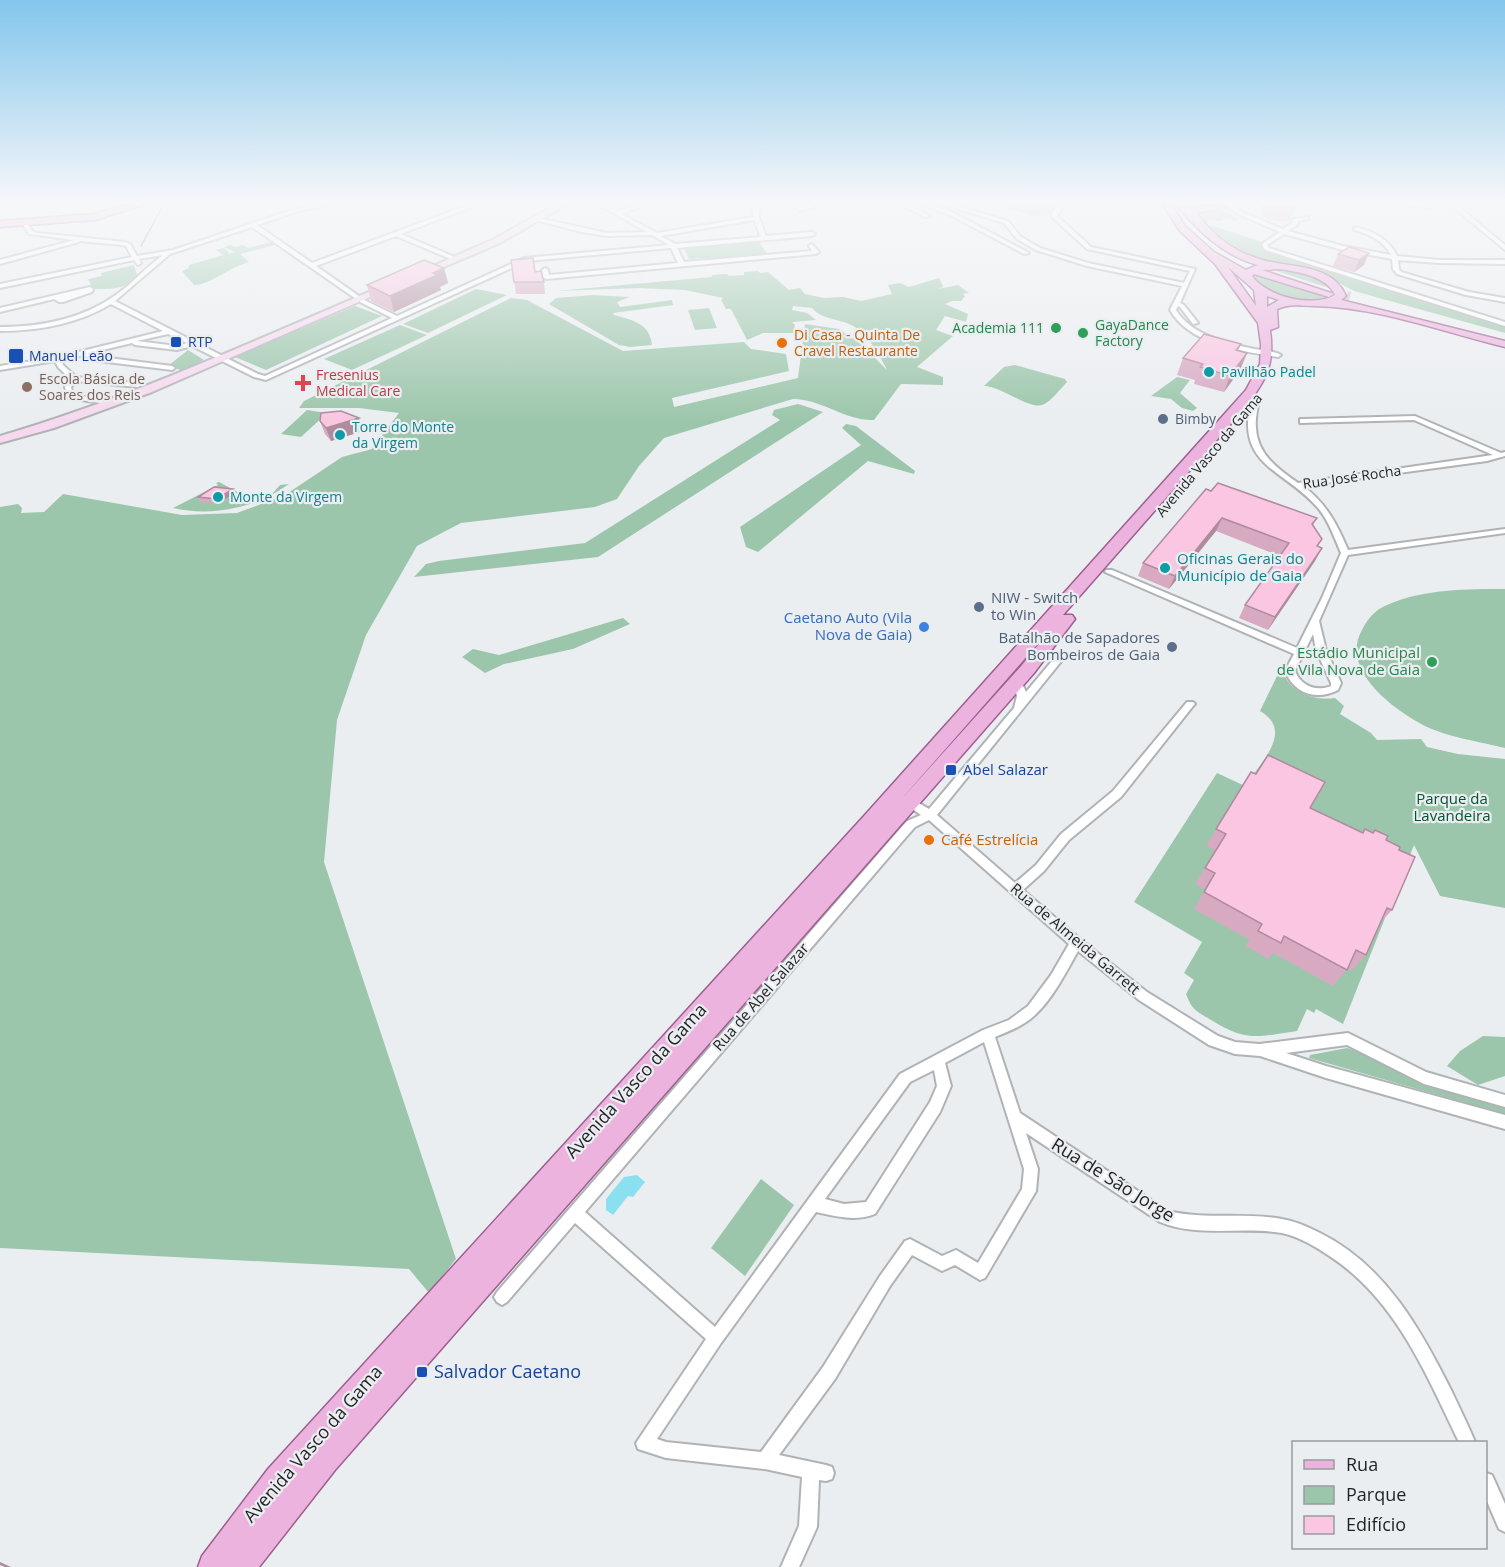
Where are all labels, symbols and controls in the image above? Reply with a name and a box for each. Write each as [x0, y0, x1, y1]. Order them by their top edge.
place label: GayaDance Factory [1095, 315, 1169, 350]
place label: Academia 111 [952, 318, 1044, 337]
marker: Academia 111 [1049, 321, 1063, 335]
place label: Di Casa - Quinta De Cravel Restaurante [794, 325, 920, 360]
marker: GayaDance Factory [1076, 326, 1090, 340]
place label: RTP [188, 332, 213, 351]
marker: RTP [169, 335, 183, 349]
marker: Di Casa - Quinta De Cravel Restaurante [775, 336, 789, 350]
place label: Manuel Leão [29, 346, 113, 365]
marker: Manuel Leão [7, 347, 25, 365]
place label: Pavilhão Padel [1221, 362, 1316, 381]
place label: Fresenius Medical Care [316, 365, 401, 400]
marker: Pavilhão Padel [1202, 365, 1216, 379]
place label: Escola Básica de Soares dos Reis [39, 369, 145, 404]
marker: Fresenius Medical Care [294, 374, 312, 392]
marker: Escola Básica de Soares dos Reis [20, 380, 34, 394]
street label: Avenida Vasco da Gama [1151, 389, 1266, 521]
place label: Bimby [1175, 409, 1217, 428]
marker: Bimby [1156, 412, 1170, 426]
place label: Torre do Monte da Virgem [352, 417, 454, 452]
marker: Torre do Monte da Virgem [333, 428, 347, 442]
street label: Rua José Rocha [1302, 460, 1402, 493]
place label: Monte da Virgem [230, 487, 342, 506]
marker: Monte da Virgem [211, 490, 225, 504]
place label: Oficinas Gerais do Município de Gaia [1177, 548, 1304, 585]
marker: Oficinas Gerais do Município de Gaia [1158, 561, 1172, 575]
place label: NIW - Switch to Win [991, 587, 1078, 624]
marker: NIW - Switch to Win [972, 600, 986, 614]
place label: Caetano Auto (Vila Nova de Gaia) [784, 607, 912, 644]
marker: Caetano Auto (Vila Nova de Gaia) [917, 620, 931, 634]
place label: Batalhão de Sapadores Bombeiros de Gaia [999, 627, 1160, 664]
marker: Batalhão de Sapadores Bombeiros de Gaia [1165, 640, 1179, 654]
place label: Estádio Municipal de Vila Nova de Gaia [1277, 642, 1420, 679]
marker: Estádio Municipal de Vila Nova de Gaia [1425, 655, 1439, 669]
place label: Abel Salazar [963, 759, 1048, 779]
marker: Abel Salazar [944, 763, 958, 777]
park label: Parque da Lavandeira [1413, 788, 1491, 825]
place label: Café Estrelícia [941, 829, 1038, 849]
marker: Café Estrelícia [922, 833, 936, 847]
street label: Rua de Almeida Garrett [1007, 878, 1145, 998]
street label: Rua de Abel Salazar [708, 938, 813, 1055]
street label: Avenida Vasco da Gama [559, 998, 711, 1163]
street label: Rua de São Jorge [1047, 1132, 1180, 1227]
place label: Salvador Caetano [434, 1359, 581, 1383]
street label: Avenida Vasco da Gama [237, 1360, 387, 1527]
marker: Salvador Caetano [415, 1365, 429, 1379]
legend [1292, 1441, 1487, 1549]
text: Rua [1346, 1452, 1378, 1476]
text: Parque [1346, 1482, 1406, 1506]
text: Edifício [1346, 1512, 1406, 1536]

